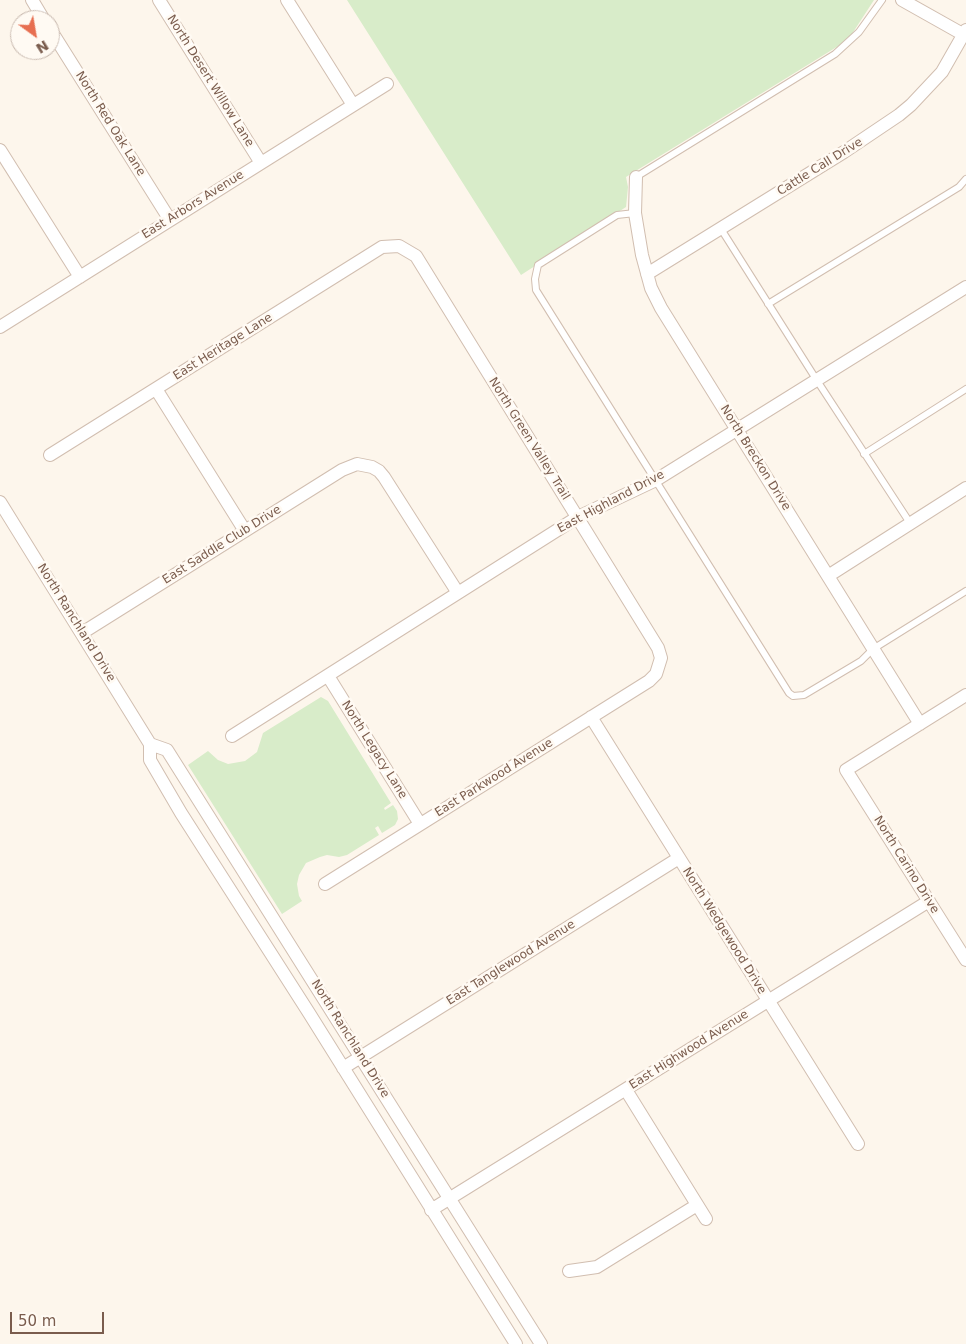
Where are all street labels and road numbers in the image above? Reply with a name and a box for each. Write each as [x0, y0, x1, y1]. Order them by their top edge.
street label: North Desert Willow Lane [163, 12, 257, 150]
street label: North Red Oak Lane [72, 69, 148, 179]
street label: Cattle Call Drive [775, 135, 865, 199]
street label: East Arbors Avenue [139, 168, 247, 242]
street label: East Heritage Lane [171, 311, 275, 383]
street label: North Green Valley Trail [485, 375, 573, 503]
street label: North Breckon Drive [717, 403, 793, 513]
street label: East Highland Drive [555, 468, 667, 536]
street label: East Saddle Club Drive [160, 503, 284, 587]
street label: North Ranchland Drive [34, 561, 118, 685]
street label: North Legacy Lane [338, 698, 410, 802]
street label: East Parkwood Avenue [432, 736, 556, 820]
street label: North Carino Drive [870, 814, 942, 916]
street label: North Wedgewood Drive [679, 865, 769, 997]
street label: East Tanglewood Avenue [444, 917, 578, 1009]
street label: North Ranchland Drive [308, 977, 392, 1101]
street label: East Highwood Avenue [627, 1007, 751, 1093]

